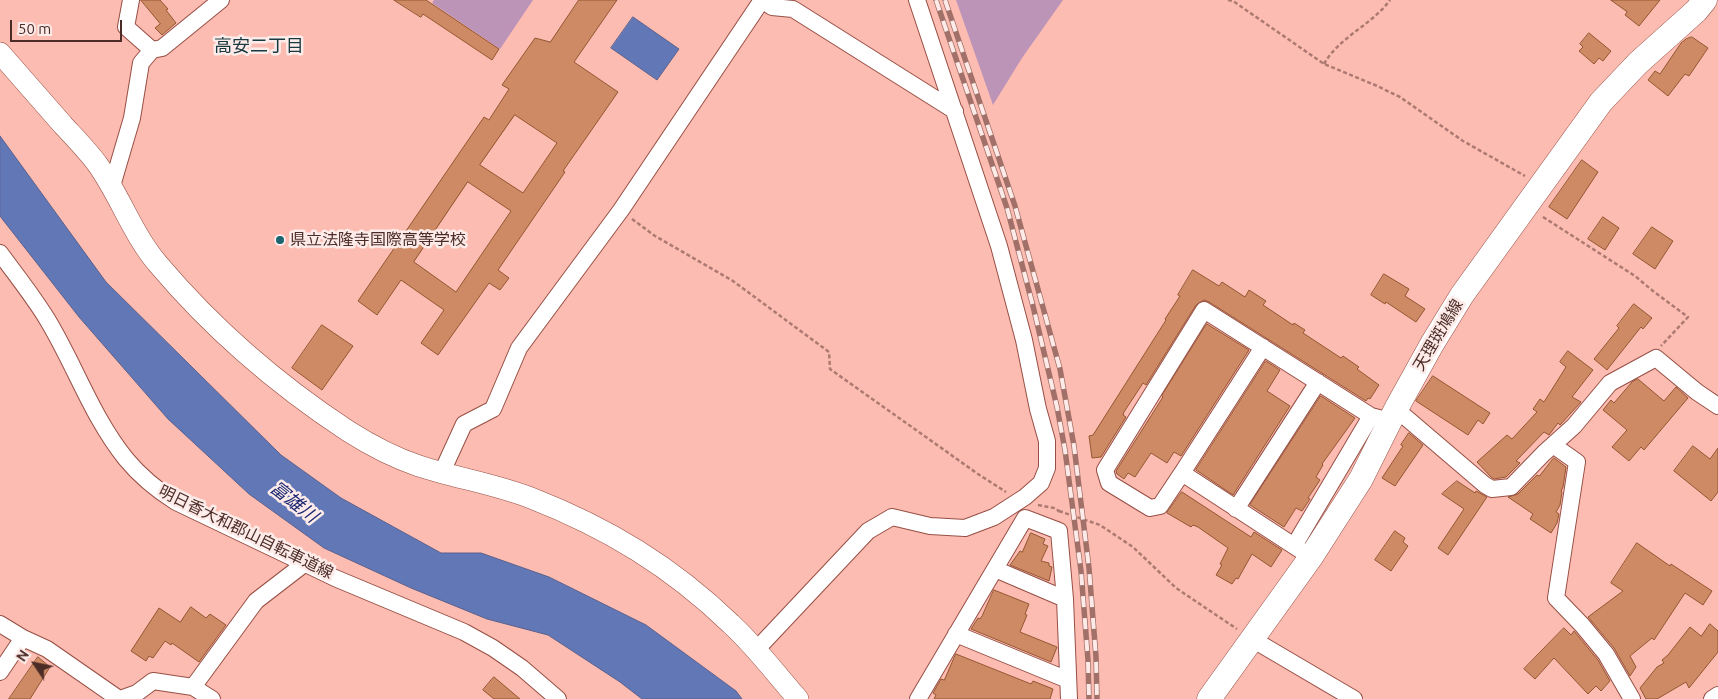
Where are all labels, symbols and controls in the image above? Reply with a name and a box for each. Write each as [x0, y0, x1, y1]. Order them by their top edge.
scale bar [12, 10, 125, 42]
text: 50 m [18, 20, 51, 37]
district label: 高安二丁目 [214, 35, 304, 57]
place label: 県立法隆寺国際高等学校 [290, 230, 466, 250]
marker: 県立法隆寺国際高等学校 [274, 234, 286, 246]
street label: 天理斑鳩線 [1409, 296, 1467, 374]
water label: 富雄川 [266, 477, 322, 527]
street label: 明日香大和郡山自転車道線 [156, 481, 336, 583]
north arrow [10, 639, 60, 689]
text: N [13, 647, 32, 664]

